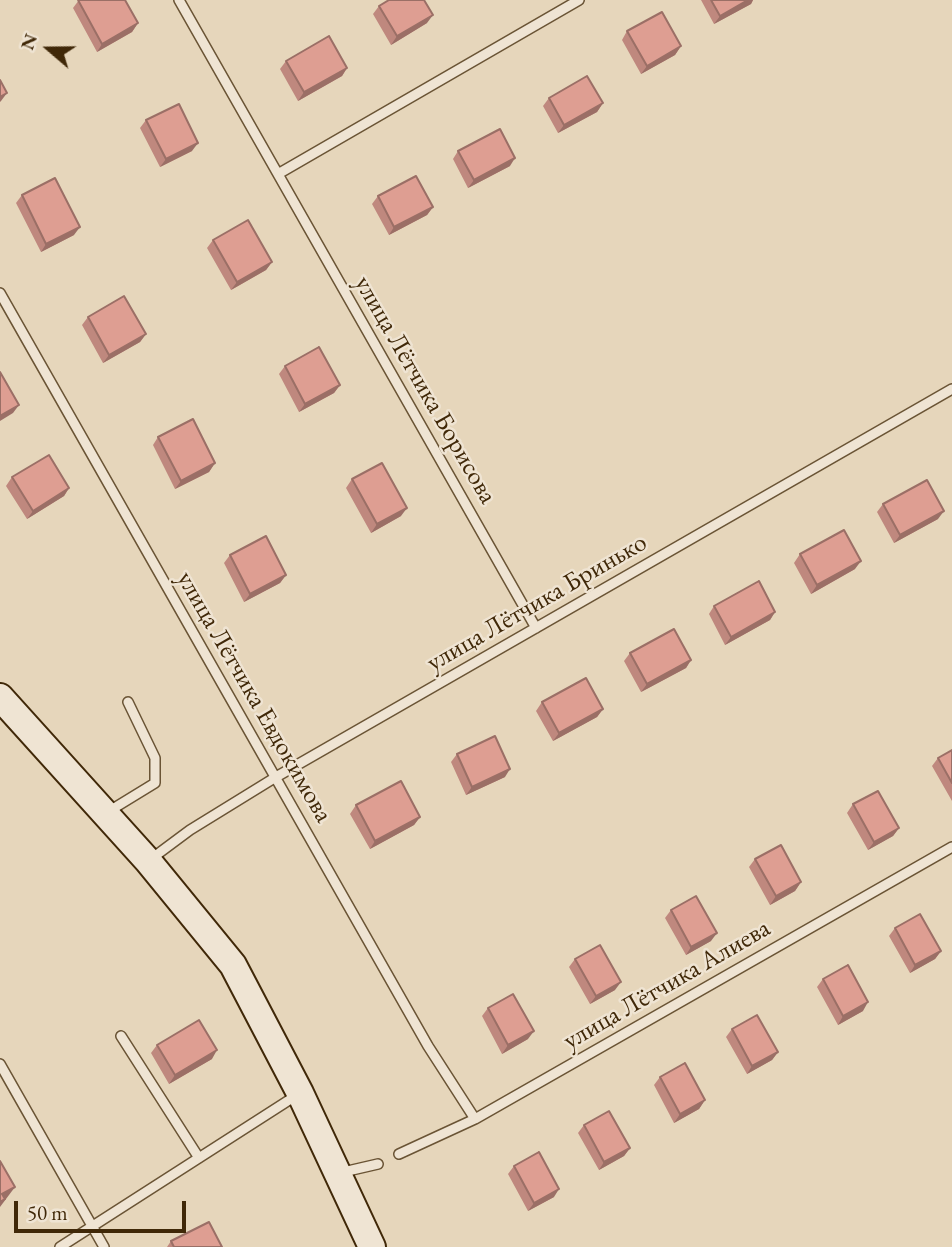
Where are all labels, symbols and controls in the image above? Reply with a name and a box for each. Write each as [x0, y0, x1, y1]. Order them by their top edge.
north arrow [14, 14, 84, 84]
text: N [14, 30, 43, 53]
street label: улица Лётчика Борисова [347, 271, 503, 509]
street label: улица Лётчика Бринько [421, 527, 653, 679]
street label: улица Лётчика Евдокимова [169, 566, 339, 828]
street label: улица Лётчика Алиева [558, 913, 776, 1057]
scale bar [18, 1188, 189, 1232]
text: 50 m [27, 1199, 68, 1226]

